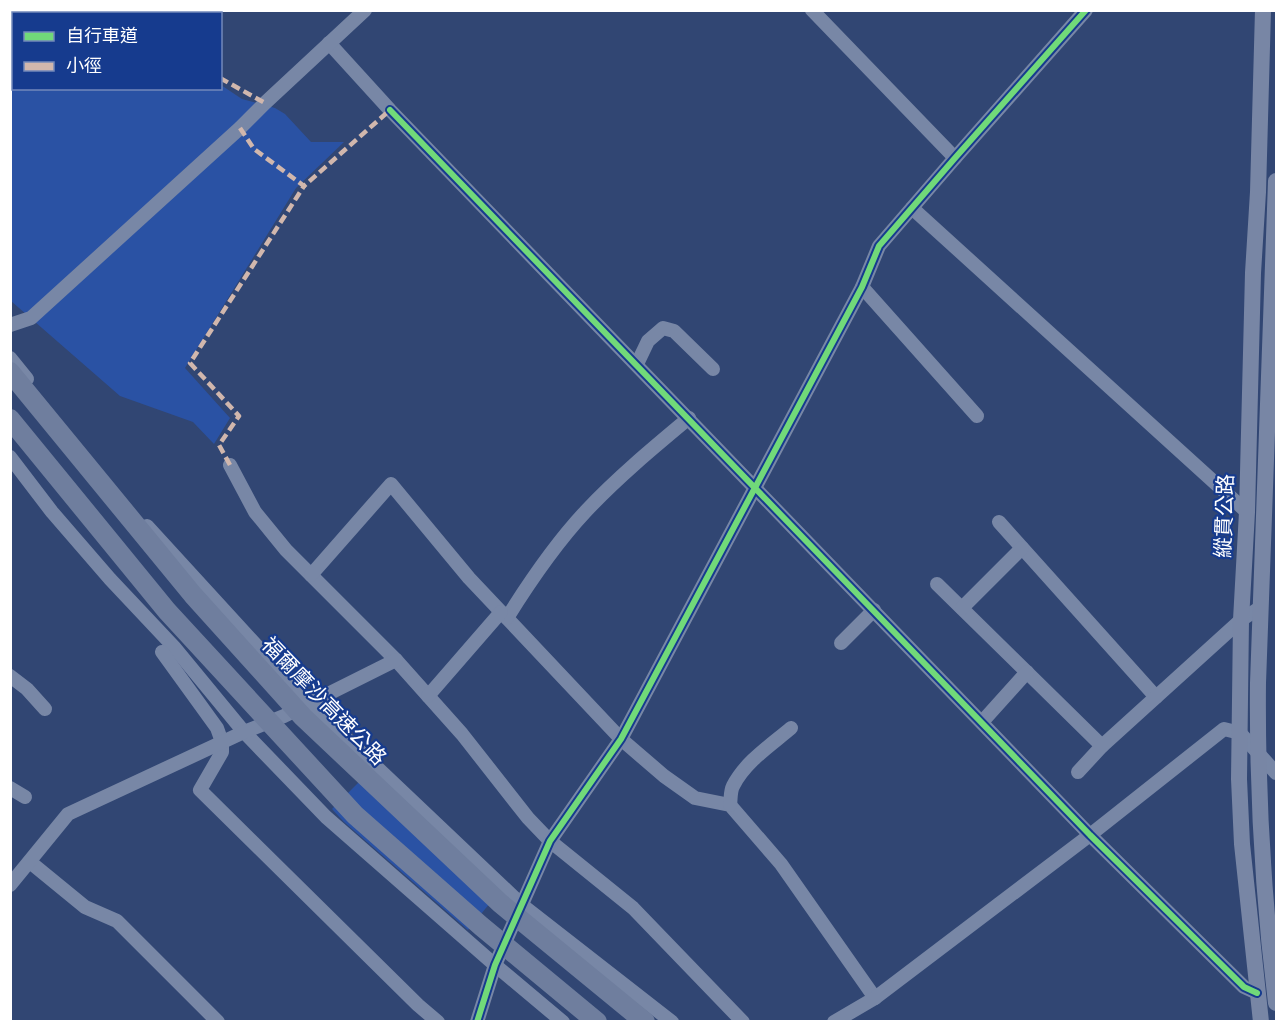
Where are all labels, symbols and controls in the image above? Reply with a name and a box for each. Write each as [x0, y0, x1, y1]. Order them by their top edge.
legend [12, 12, 222, 90]
text: 自行車道 [66, 24, 138, 46]
text: 小徑 [66, 54, 102, 76]
street label: 縱貫公路 [1209, 474, 1237, 558]
street label: 福爾摩沙高速公路 [258, 631, 392, 769]

